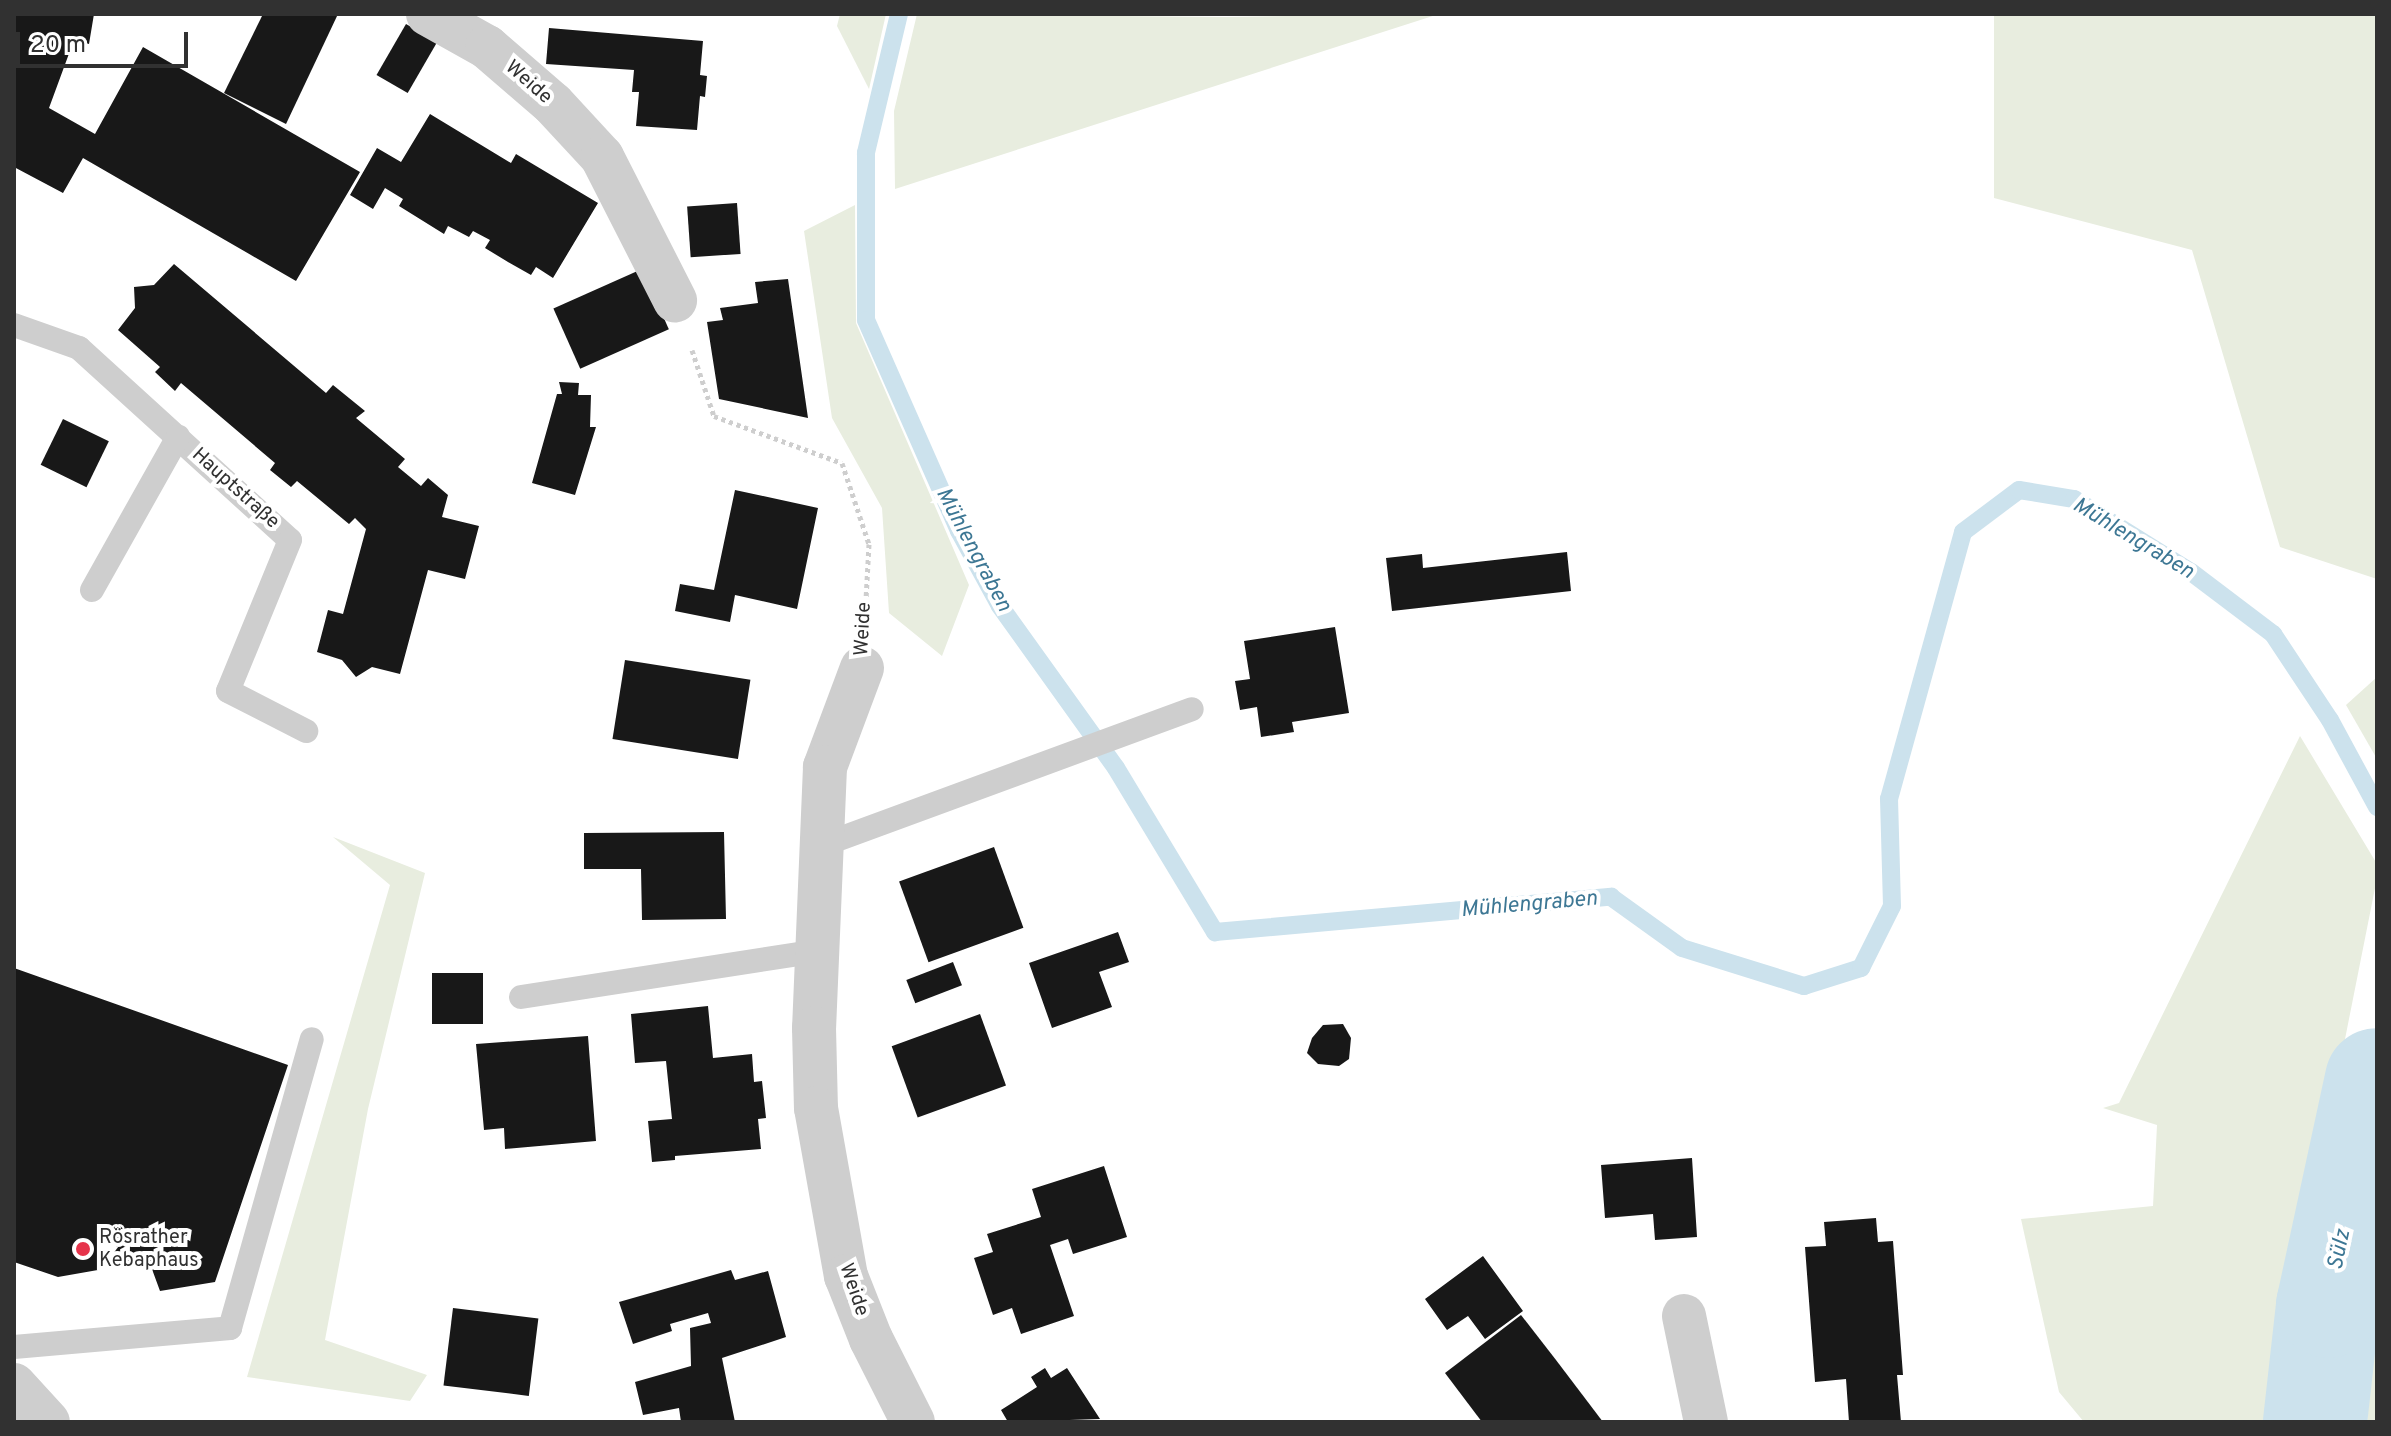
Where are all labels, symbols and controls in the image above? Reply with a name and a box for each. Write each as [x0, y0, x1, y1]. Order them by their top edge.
scale bar [20, 16, 192, 66]
text: 20 m [30, 31, 86, 61]
street label: Weide [500, 56, 556, 110]
street label: Hauptstraße [186, 443, 284, 535]
water label: Mühlengraben [929, 483, 1017, 617]
water label: Mühlengraben [2068, 492, 2198, 586]
street label: Weide [851, 601, 877, 657]
water label: Mühlengraben [1460, 886, 1598, 924]
place label: Rösrather Kebaphaus [99, 1226, 199, 1273]
water label: Sülz [2323, 1227, 2357, 1273]
marker: Rösrather Kebaphaus [74, 1240, 92, 1258]
street label: Weide [833, 1260, 873, 1320]

